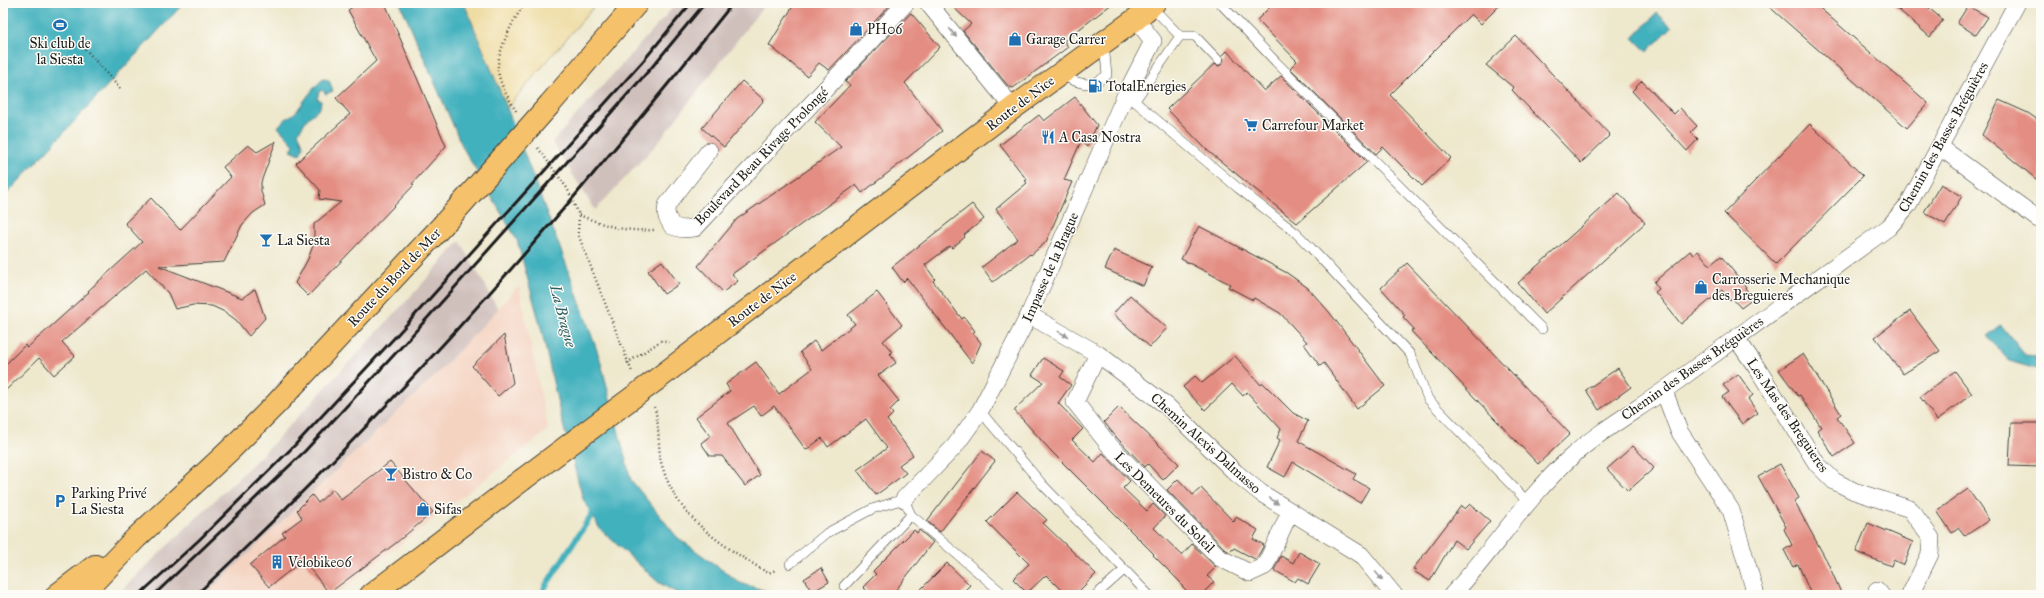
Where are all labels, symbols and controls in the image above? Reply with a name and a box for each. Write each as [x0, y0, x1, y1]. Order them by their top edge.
sports icon: Ski club de la Siesta [52, 17, 68, 33]
shop icon: PH06 [848, 21, 864, 37]
place label: PH06 [867, 21, 903, 38]
one-way arrow [948, 28, 957, 39]
shop icon: Garage Carrer [1007, 31, 1023, 47]
place label: Garage Carrer [1026, 31, 1106, 48]
place label: Ski club de la Siesta [29, 35, 91, 68]
street label: Chemin des Basses Bréguières [1895, 59, 1992, 216]
street label: Route de Nice [983, 72, 1058, 135]
fuel station icon: TotalEnergies [1087, 78, 1103, 94]
place label: TotalEnergies [1106, 78, 1186, 95]
street label: Boulevard Beau Rivage Prolongé [691, 84, 832, 229]
supermarket icon: Carrefour Market [1243, 117, 1259, 133]
place label: Carrefour Market [1262, 117, 1364, 134]
restaurant icon: A Casa Nostra [1040, 129, 1056, 145]
place label: A Casa Nostra [1058, 129, 1141, 146]
street label: Impasse de la Brague [1019, 209, 1082, 325]
street label: Route du Bord de Mer [344, 224, 445, 330]
bar icon: La Siesta [258, 232, 274, 248]
place label: La Siesta [277, 232, 330, 249]
street label: Route de Nice [725, 268, 800, 331]
place label: Carrosserie Mechanique des Breguieres [1712, 271, 1850, 304]
shop icon: Carrosserie Mechanique des Breguieres [1693, 279, 1709, 295]
water label: La Brague [546, 282, 580, 349]
street label: Chemin des Basses Bréguières [1618, 313, 1767, 424]
one-way arrow [1057, 331, 1069, 338]
street label: Les Mas des Breguieres [1743, 355, 1832, 475]
street label: Chemin Alexis Dalmasso [1147, 389, 1264, 497]
street label: Les Demeures du Soleil [1111, 449, 1219, 556]
bar icon: Bistro & Co [383, 466, 399, 482]
place label: Bistro & Co [402, 466, 472, 483]
place label: Parking Privé La Siesta [71, 485, 147, 518]
parking icon: Parking Privé La Siesta [52, 493, 68, 509]
one-way arrow [1269, 497, 1279, 505]
shop icon: Sifas [415, 501, 431, 517]
place label: Sifas [434, 501, 462, 518]
building icon: Velobike06 [269, 554, 285, 570]
place label: Velobike06 [287, 554, 352, 571]
one-way arrow [1374, 571, 1383, 581]

